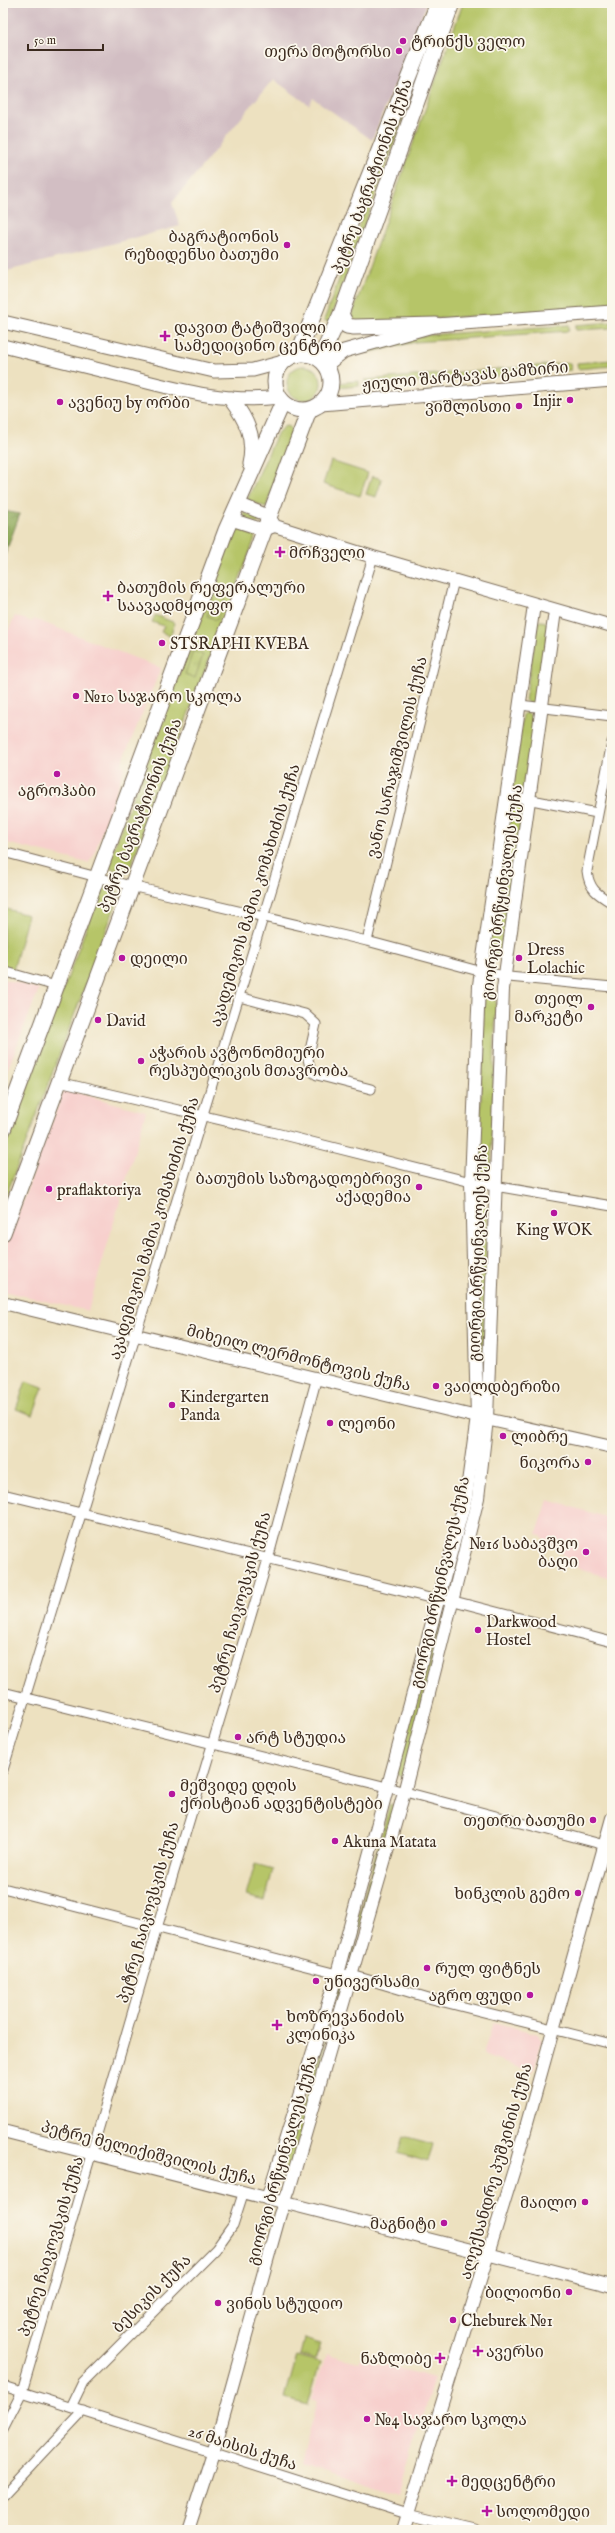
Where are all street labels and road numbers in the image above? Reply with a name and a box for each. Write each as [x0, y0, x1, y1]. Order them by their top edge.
street label: პეტრე ბაგრატიონის ქუჩა [328, 76, 418, 277]
street label: ჟიული შარტავას გამზირი [361, 358, 569, 396]
street label: ვანო სარაჯიშვილის ქუჩა [363, 655, 433, 860]
street label: პეტრე ბაგრატიონის ქუჩა [95, 716, 187, 916]
street label: აკადემიკოს მამია კომახიძის ქუჩა [206, 762, 306, 1030]
street label: გიორგი ბრწყინვალეს ქუჩა [478, 783, 528, 1001]
street label: აკადემიკოს მამია კომახიძის ქუჩა [105, 1095, 205, 1363]
street label: გიორგი ბრწყინვალეს ქუჩა [465, 1144, 493, 1362]
street label: მიხეილ ლერმონტოვის ქუჩა [184, 1321, 413, 1397]
street label: გიორგი ბრწყინვალეს ქუჩა [407, 1474, 475, 1690]
street label: პეტრე ჩაიკოვსკის ქუჩა [205, 1510, 276, 1696]
street label: პეტრე ჩაიკოვსკის ქუჩა [113, 1820, 184, 2006]
street label: გიორგი ბრწყინვალეს ქუჩა [243, 2053, 322, 2268]
street label: ალექსანდრე პუშკინის ქუჩა [456, 2061, 537, 2282]
street label: პეტრე მელიქიშვილის ქუჩა [39, 2117, 258, 2190]
street label: პეტრე ჩაიკოვსკის ქუჩა [15, 2154, 89, 2339]
street label: ბესიკის ქუჩა [109, 2251, 196, 2338]
street label: 26 მაისის ქუჩა [185, 2422, 299, 2476]

